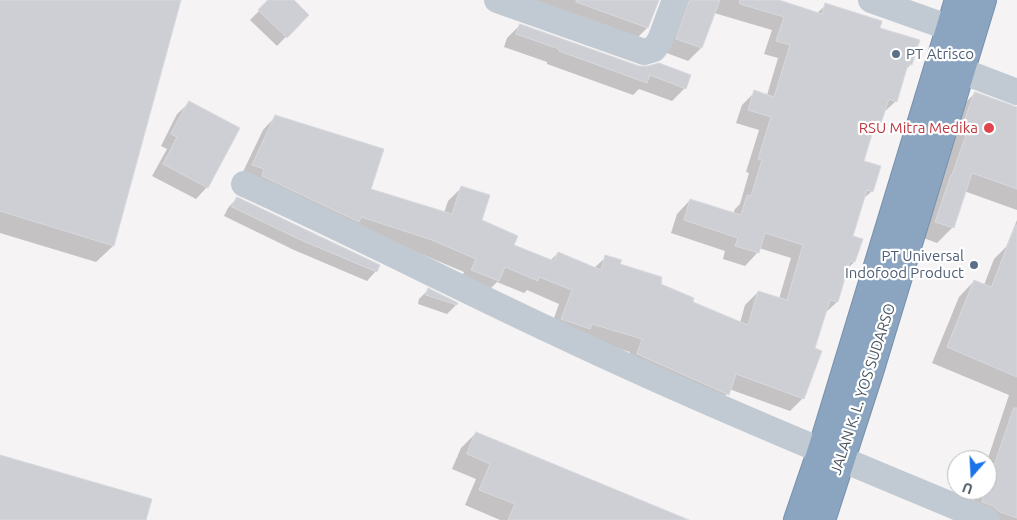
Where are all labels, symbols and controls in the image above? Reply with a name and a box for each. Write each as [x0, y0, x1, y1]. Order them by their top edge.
place label: PT Atrisco [906, 45, 974, 63]
marker: PT Atrisco [890, 48, 902, 60]
place label: RSU Mitra Medika [859, 119, 978, 137]
marker: RSU Mitra Medika [982, 121, 996, 135]
place label: PT Universal Indofood Product [845, 247, 964, 282]
marker: PT Universal Indofood Product [968, 259, 980, 271]
street label: JALAN K. L. YOS SUDARSO [827, 301, 899, 477]
north arrow [947, 450, 997, 500]
text: U [960, 479, 975, 497]

